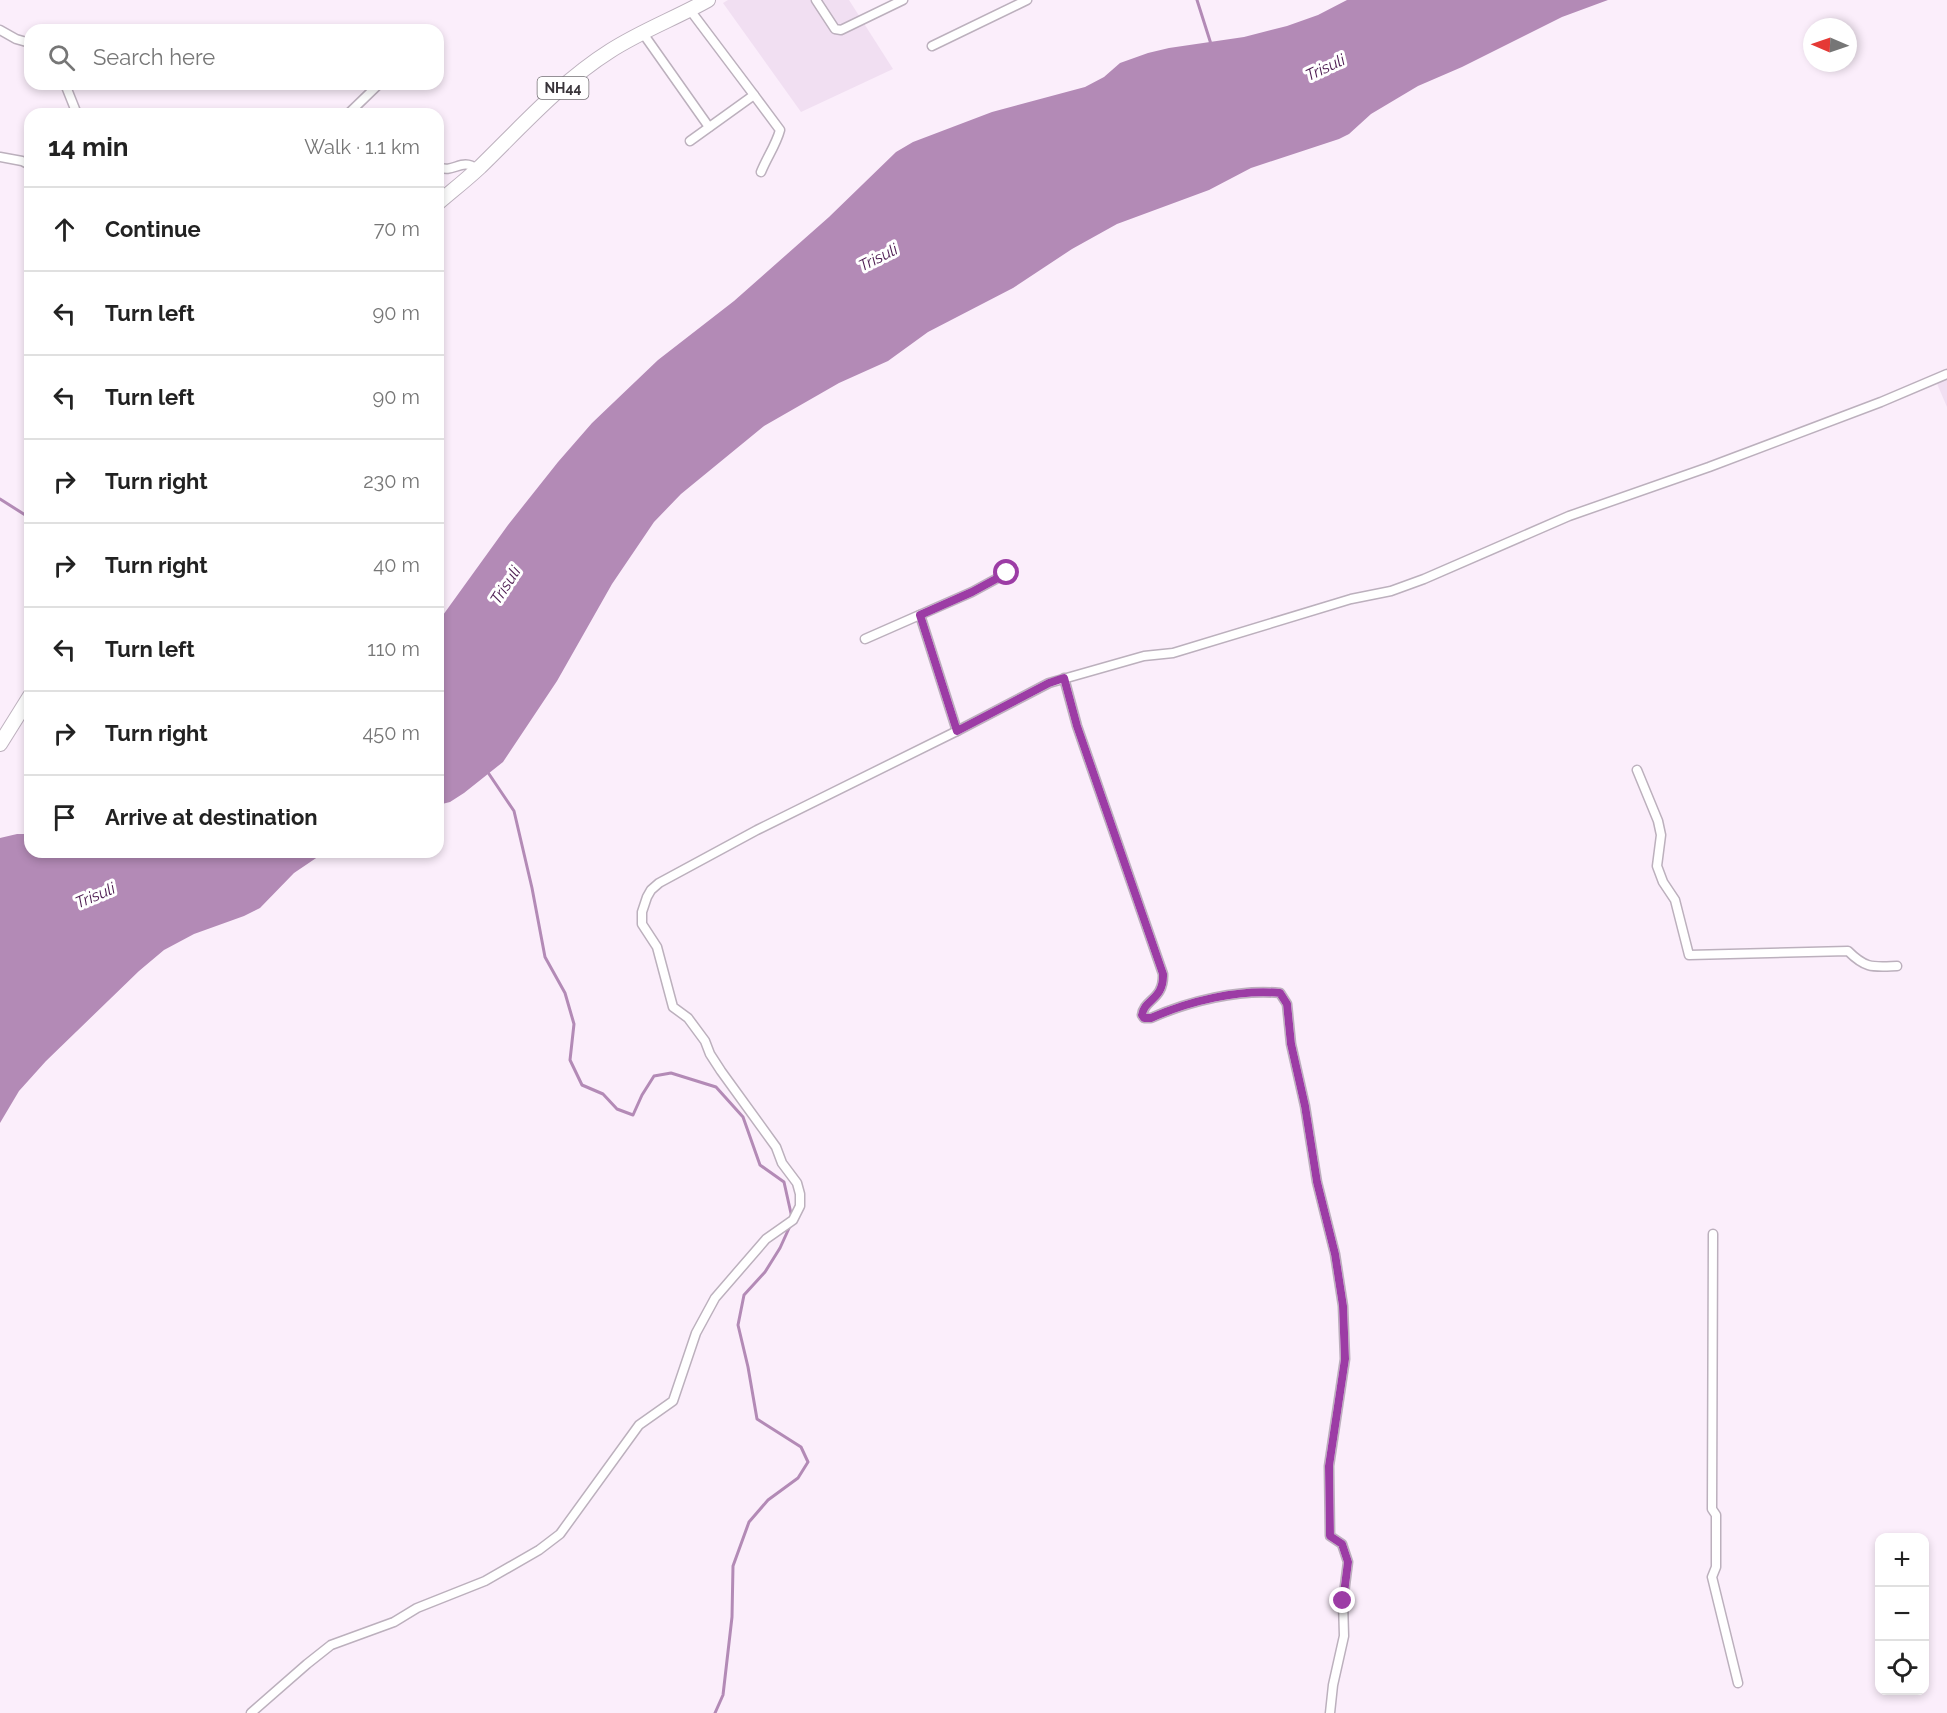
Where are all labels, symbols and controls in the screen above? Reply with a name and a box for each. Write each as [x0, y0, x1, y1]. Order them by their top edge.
north arrow [1803, 18, 1857, 72]
search box [24, 24, 444, 90]
icon: search [45, 41, 78, 74]
text: Search here [93, 44, 215, 70]
water label: Trisuli [1302, 50, 1348, 85]
road number: NH44 [538, 77, 588, 99]
text: 14 min [48, 132, 128, 162]
text: Walk · 1.1 km [304, 135, 420, 159]
icon: ahead [48, 213, 81, 246]
text: Continue [105, 216, 201, 242]
text: 70 m [374, 217, 420, 241]
water label: Trisuli [856, 239, 901, 275]
icon: left [48, 297, 81, 330]
text: Turn left [105, 300, 195, 326]
text: 90 m [373, 301, 420, 325]
icon: left [48, 381, 81, 414]
text: Turn left [105, 384, 195, 410]
text: 90 m [373, 385, 420, 409]
icon: right [48, 465, 81, 498]
text: Turn right [105, 468, 208, 494]
text: 230 m [363, 469, 420, 493]
icon: right [48, 549, 81, 582]
text: Turn right [105, 552, 208, 578]
text: 40 m [373, 553, 420, 577]
route start [993, 559, 1019, 585]
water label: Trisuli [486, 562, 525, 608]
icon: left [48, 633, 81, 666]
text: Turn left [105, 636, 195, 662]
text: 110 m [367, 637, 420, 661]
icon: right [48, 717, 81, 750]
text: Turn right [105, 720, 208, 746]
text: 450 m [362, 721, 420, 745]
icon: arrive [48, 801, 81, 834]
text: Arrive at destination [105, 804, 318, 830]
water label: Trisuli [72, 878, 118, 912]
map controls [1875, 1533, 1929, 1695]
button: + [1875, 1533, 1929, 1587]
route end [1329, 1587, 1355, 1613]
button: − [1875, 1587, 1929, 1641]
button: locate [1875, 1641, 1929, 1695]

